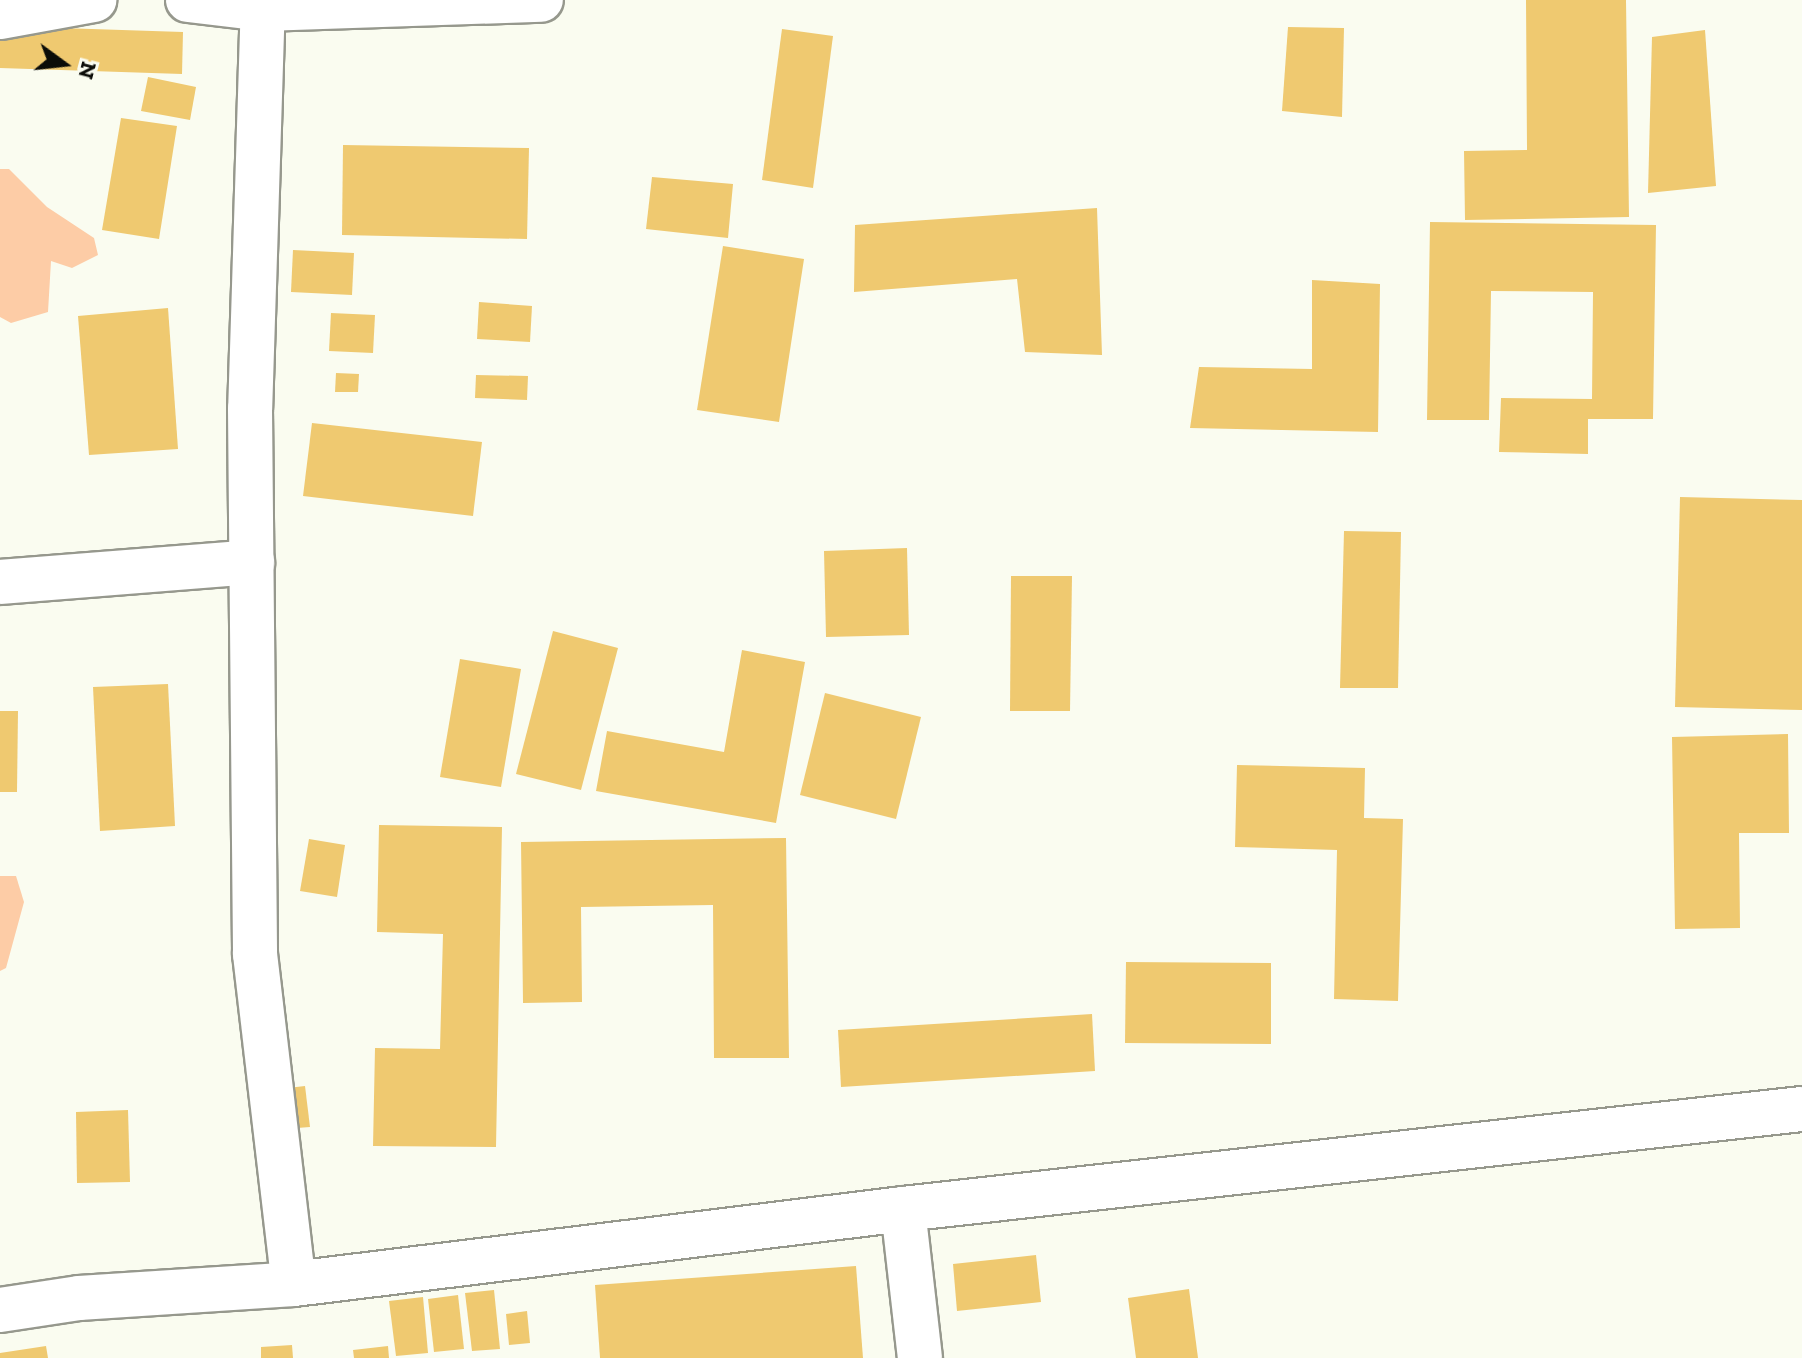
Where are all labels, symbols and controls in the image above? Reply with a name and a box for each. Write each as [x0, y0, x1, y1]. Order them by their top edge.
north arrow [24, 24, 104, 104]
text: N [72, 59, 103, 82]

